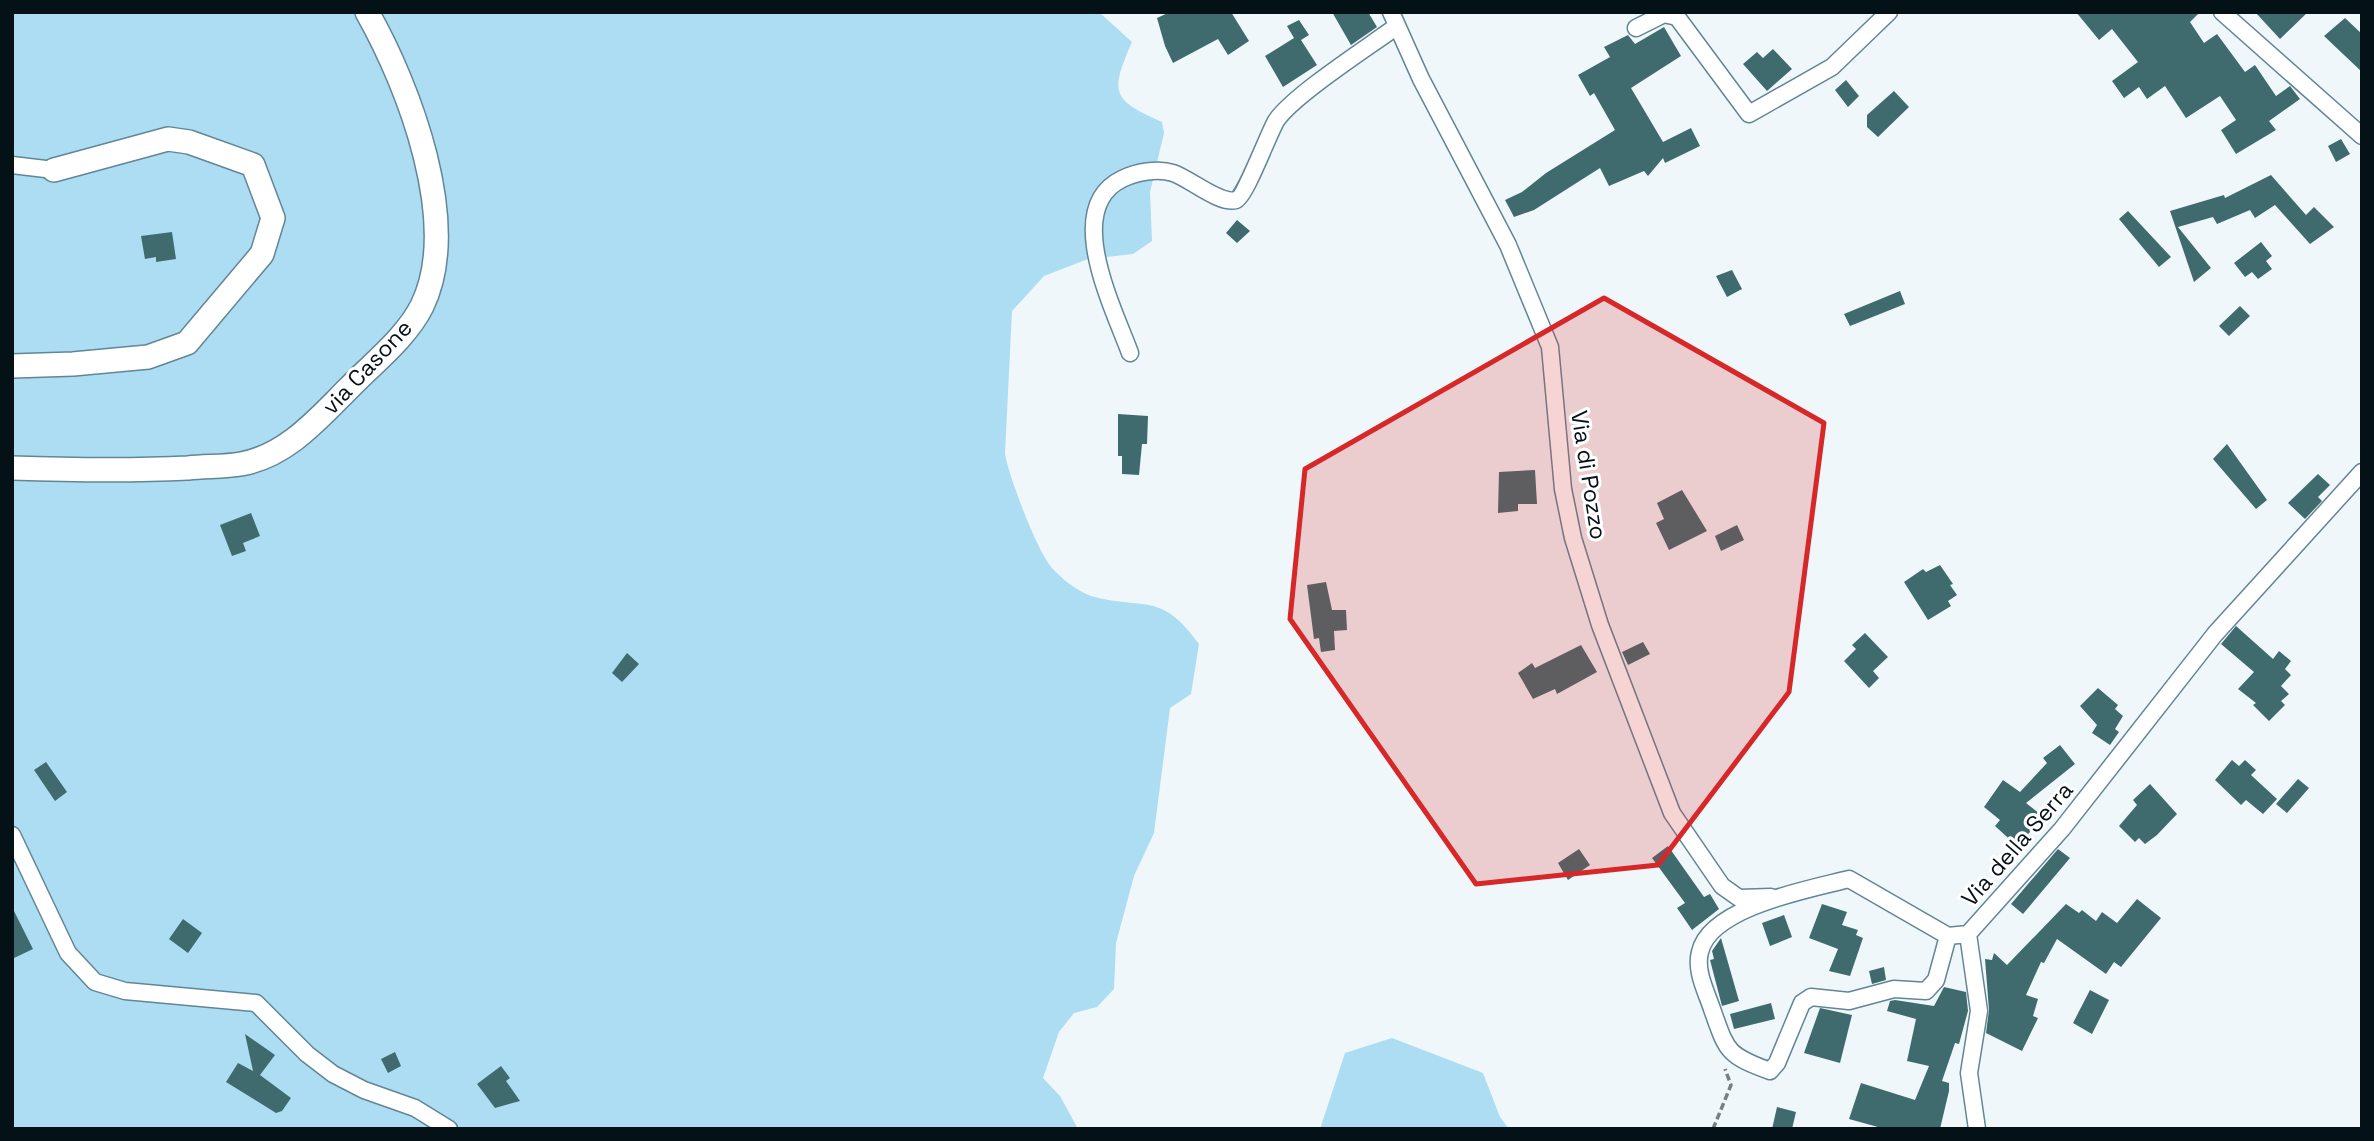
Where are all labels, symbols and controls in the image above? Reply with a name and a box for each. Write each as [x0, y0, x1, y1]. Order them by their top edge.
street label: via Casone [315, 313, 419, 421]
street label: Via di Pozzo [1564, 408, 1614, 542]
street label: Via della Serra [1955, 775, 2079, 913]

